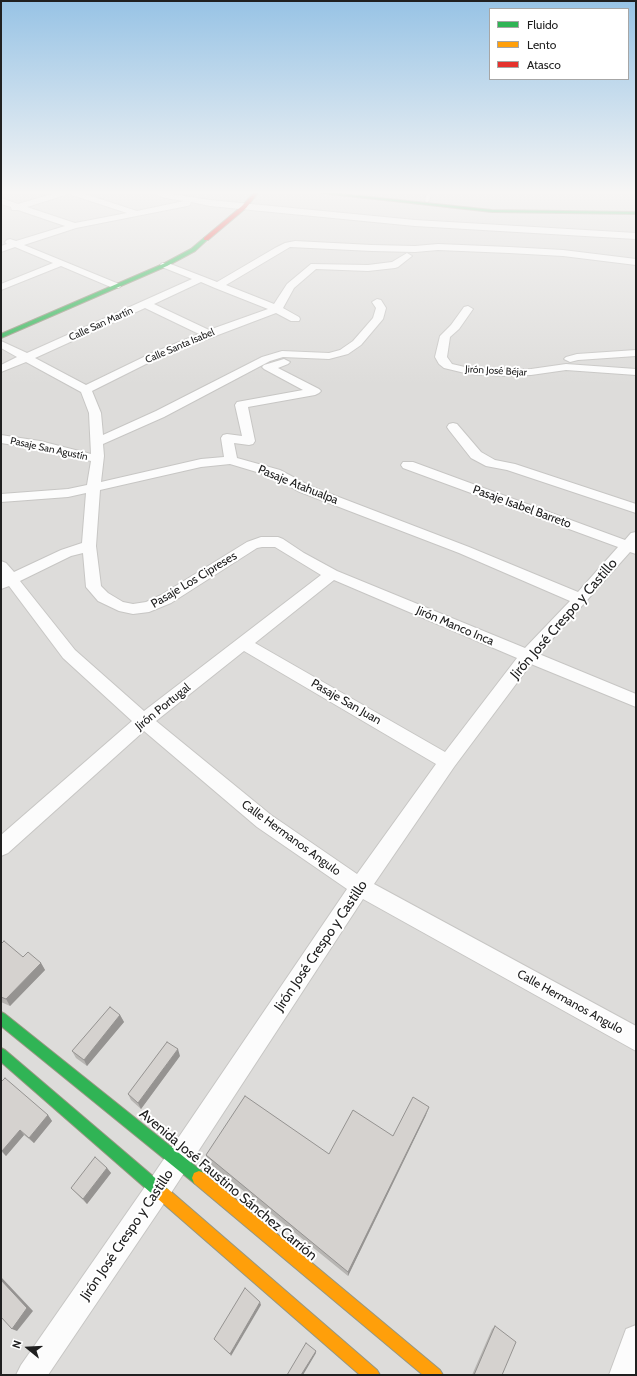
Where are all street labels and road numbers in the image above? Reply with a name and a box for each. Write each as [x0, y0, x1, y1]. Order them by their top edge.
street label: Calle San Martín [67, 305, 135, 343]
street label: Calle Santa Isabel [144, 326, 216, 366]
street label: Jirón José Béjar [465, 363, 527, 379]
street label: Pasaje San Agustín [9, 435, 89, 463]
street label: Pasaje Atahualpa [256, 462, 340, 508]
street label: Pasaje Isabel Barreto [471, 483, 573, 531]
street label: Pasaje Los Cipreses [148, 549, 240, 611]
street label: Jirón José Crespo y Castillo [507, 555, 621, 683]
street label: Jirón Manco Inca [414, 603, 496, 649]
street label: Pasaje San Juan [308, 676, 384, 728]
street label: Jirón Portugal [132, 680, 194, 734]
street label: Calle Hermanos Angulo [239, 797, 343, 879]
street label: Jirón José Crespo y Castillo [271, 877, 371, 1015]
street label: Calle Hermanos Angulo [515, 967, 625, 1037]
street label: Avenida José Faustino Sánchez Carrión [136, 1106, 320, 1264]
street label: Jirón José Crespo y Castillo [77, 1166, 177, 1304]

